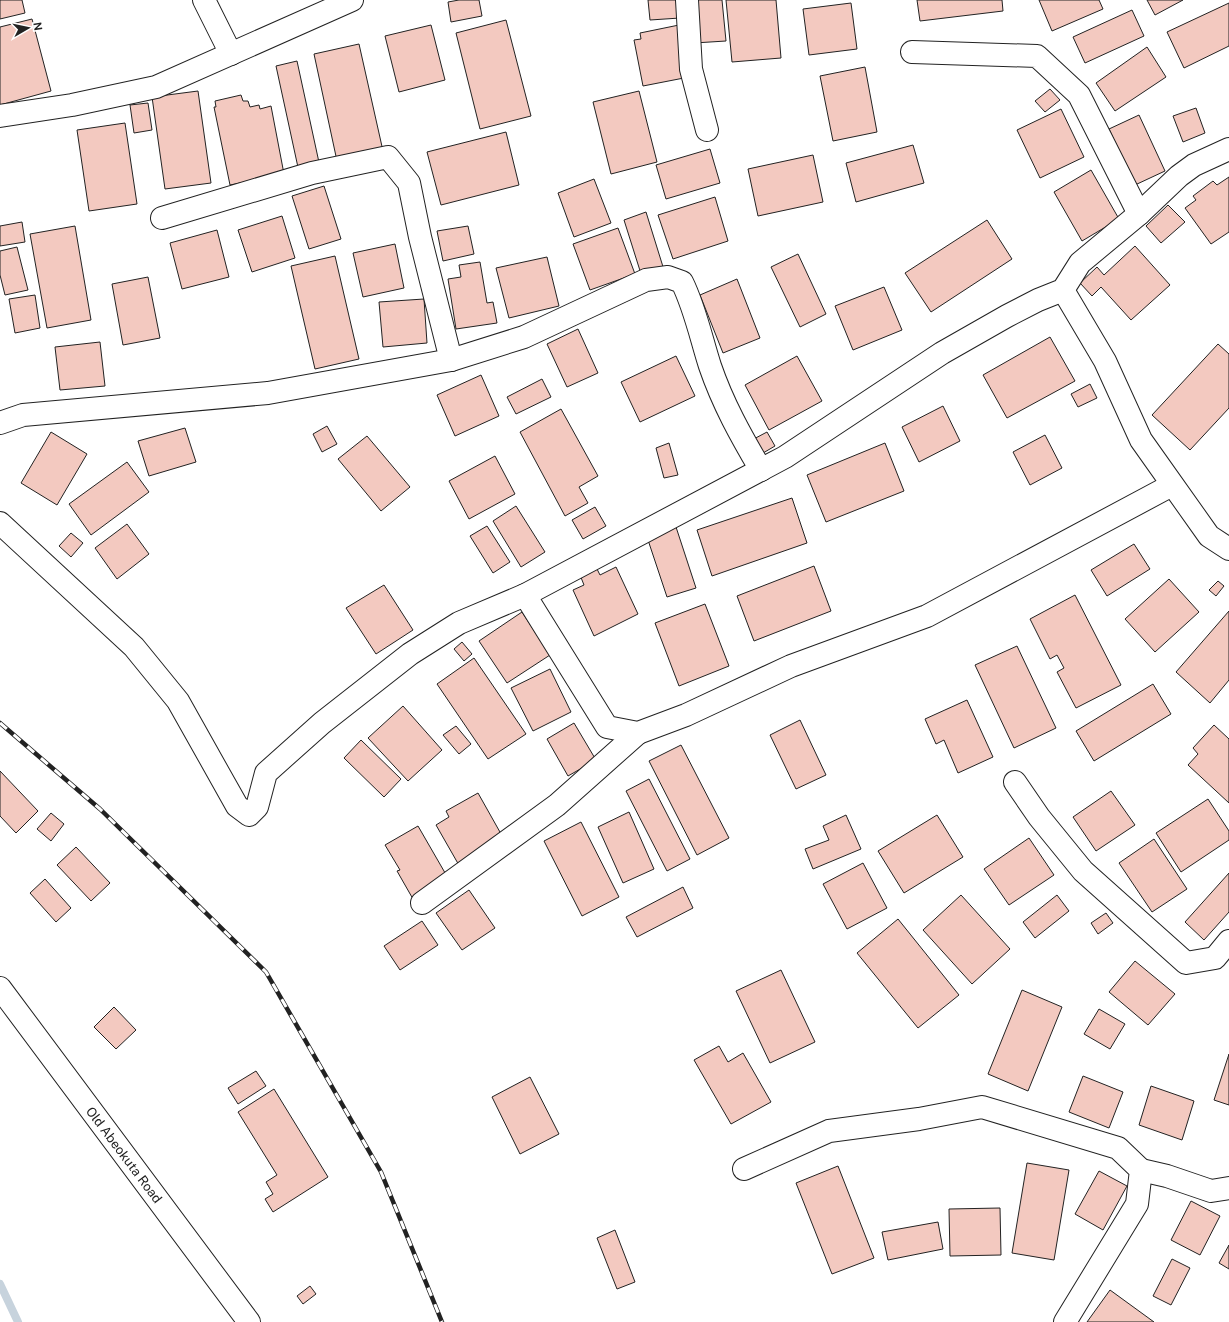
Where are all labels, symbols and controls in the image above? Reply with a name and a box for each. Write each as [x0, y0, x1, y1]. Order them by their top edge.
north arrow [8, 8, 48, 48]
text: N [31, 21, 44, 32]
street label: Old Abeokuta Road [83, 1104, 165, 1206]

